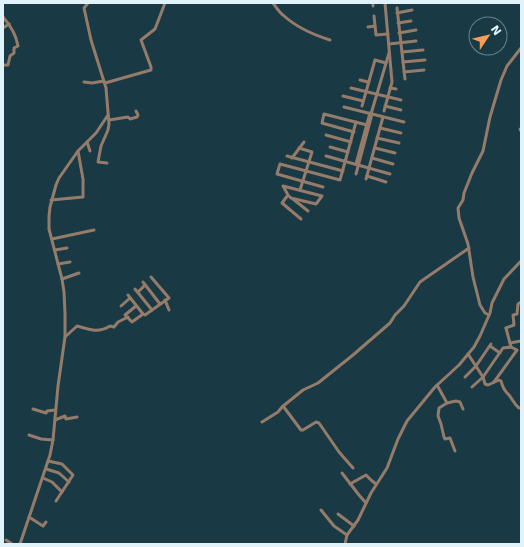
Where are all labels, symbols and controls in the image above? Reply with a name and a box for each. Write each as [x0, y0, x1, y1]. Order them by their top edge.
north arrow [468, 16, 508, 56]
text: N [488, 23, 504, 38]

